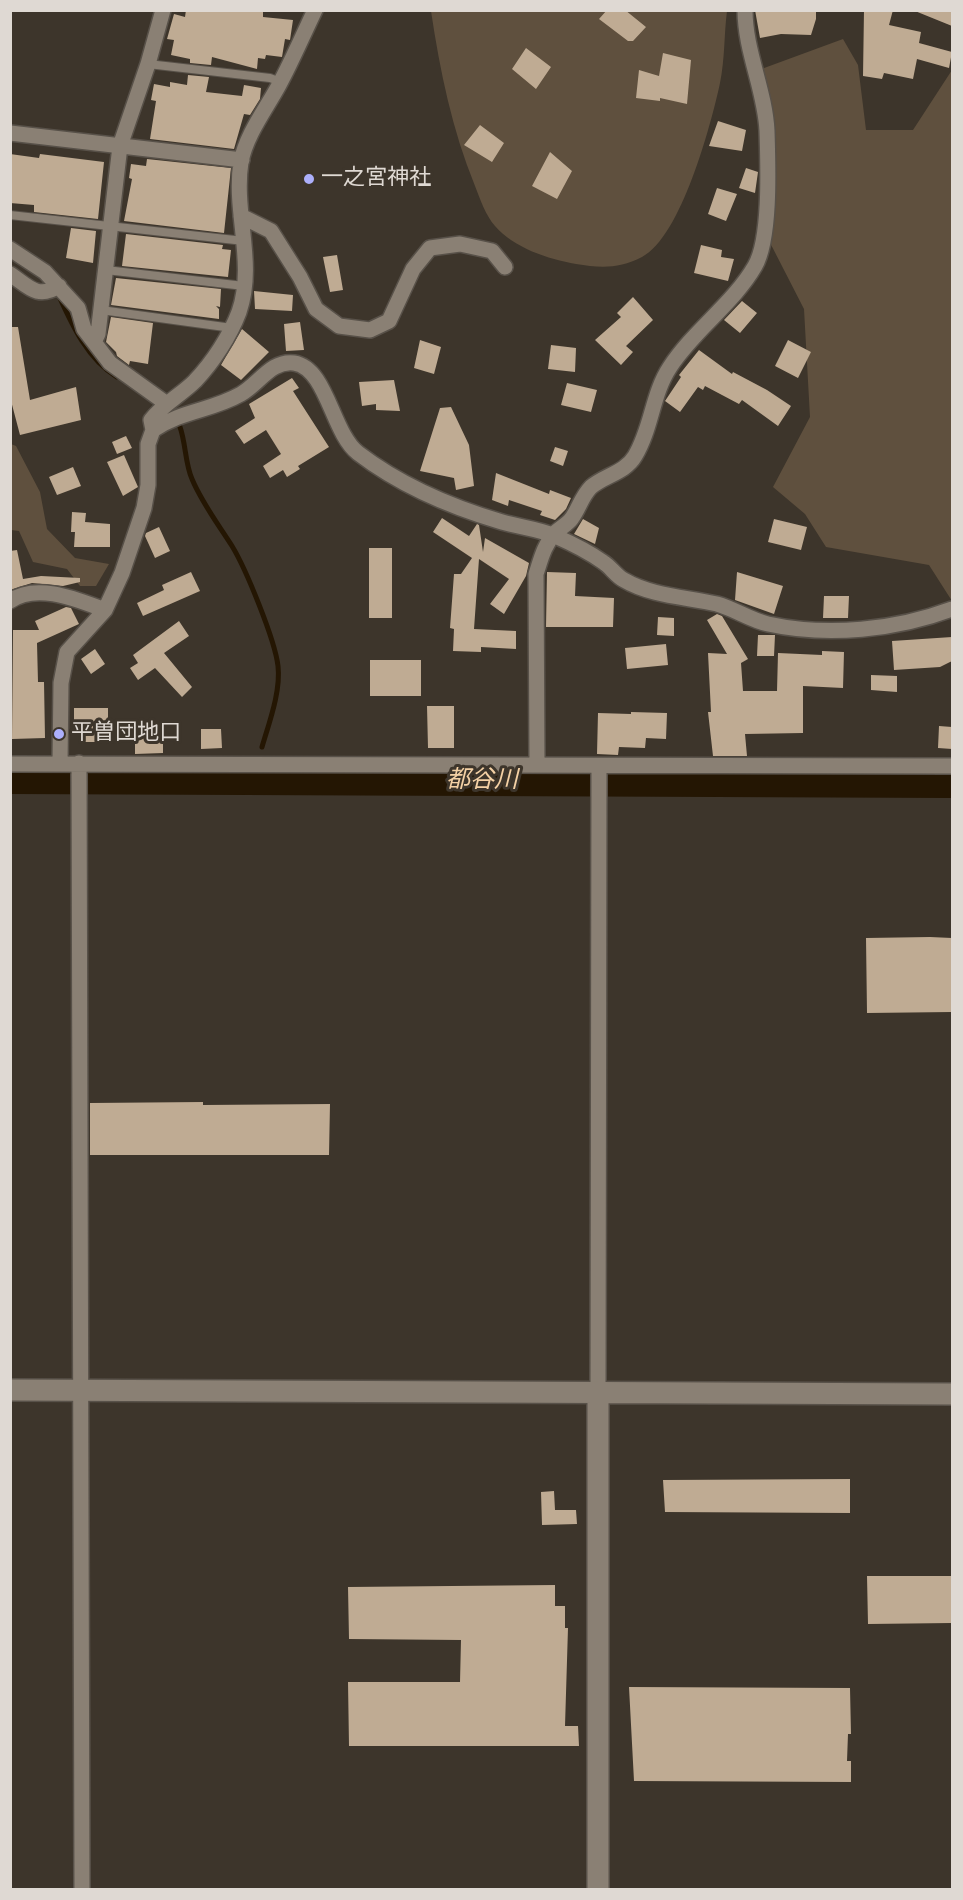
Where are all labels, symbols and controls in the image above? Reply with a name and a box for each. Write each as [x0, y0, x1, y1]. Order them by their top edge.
place label: 一之宮神社 [321, 166, 431, 192]
marker: 一之宮神社 [302, 172, 316, 186]
place label: 平曽団地口 [71, 721, 181, 747]
marker: 平曽団地口 [52, 727, 66, 741]
water label: 都谷川 [446, 767, 518, 795]

